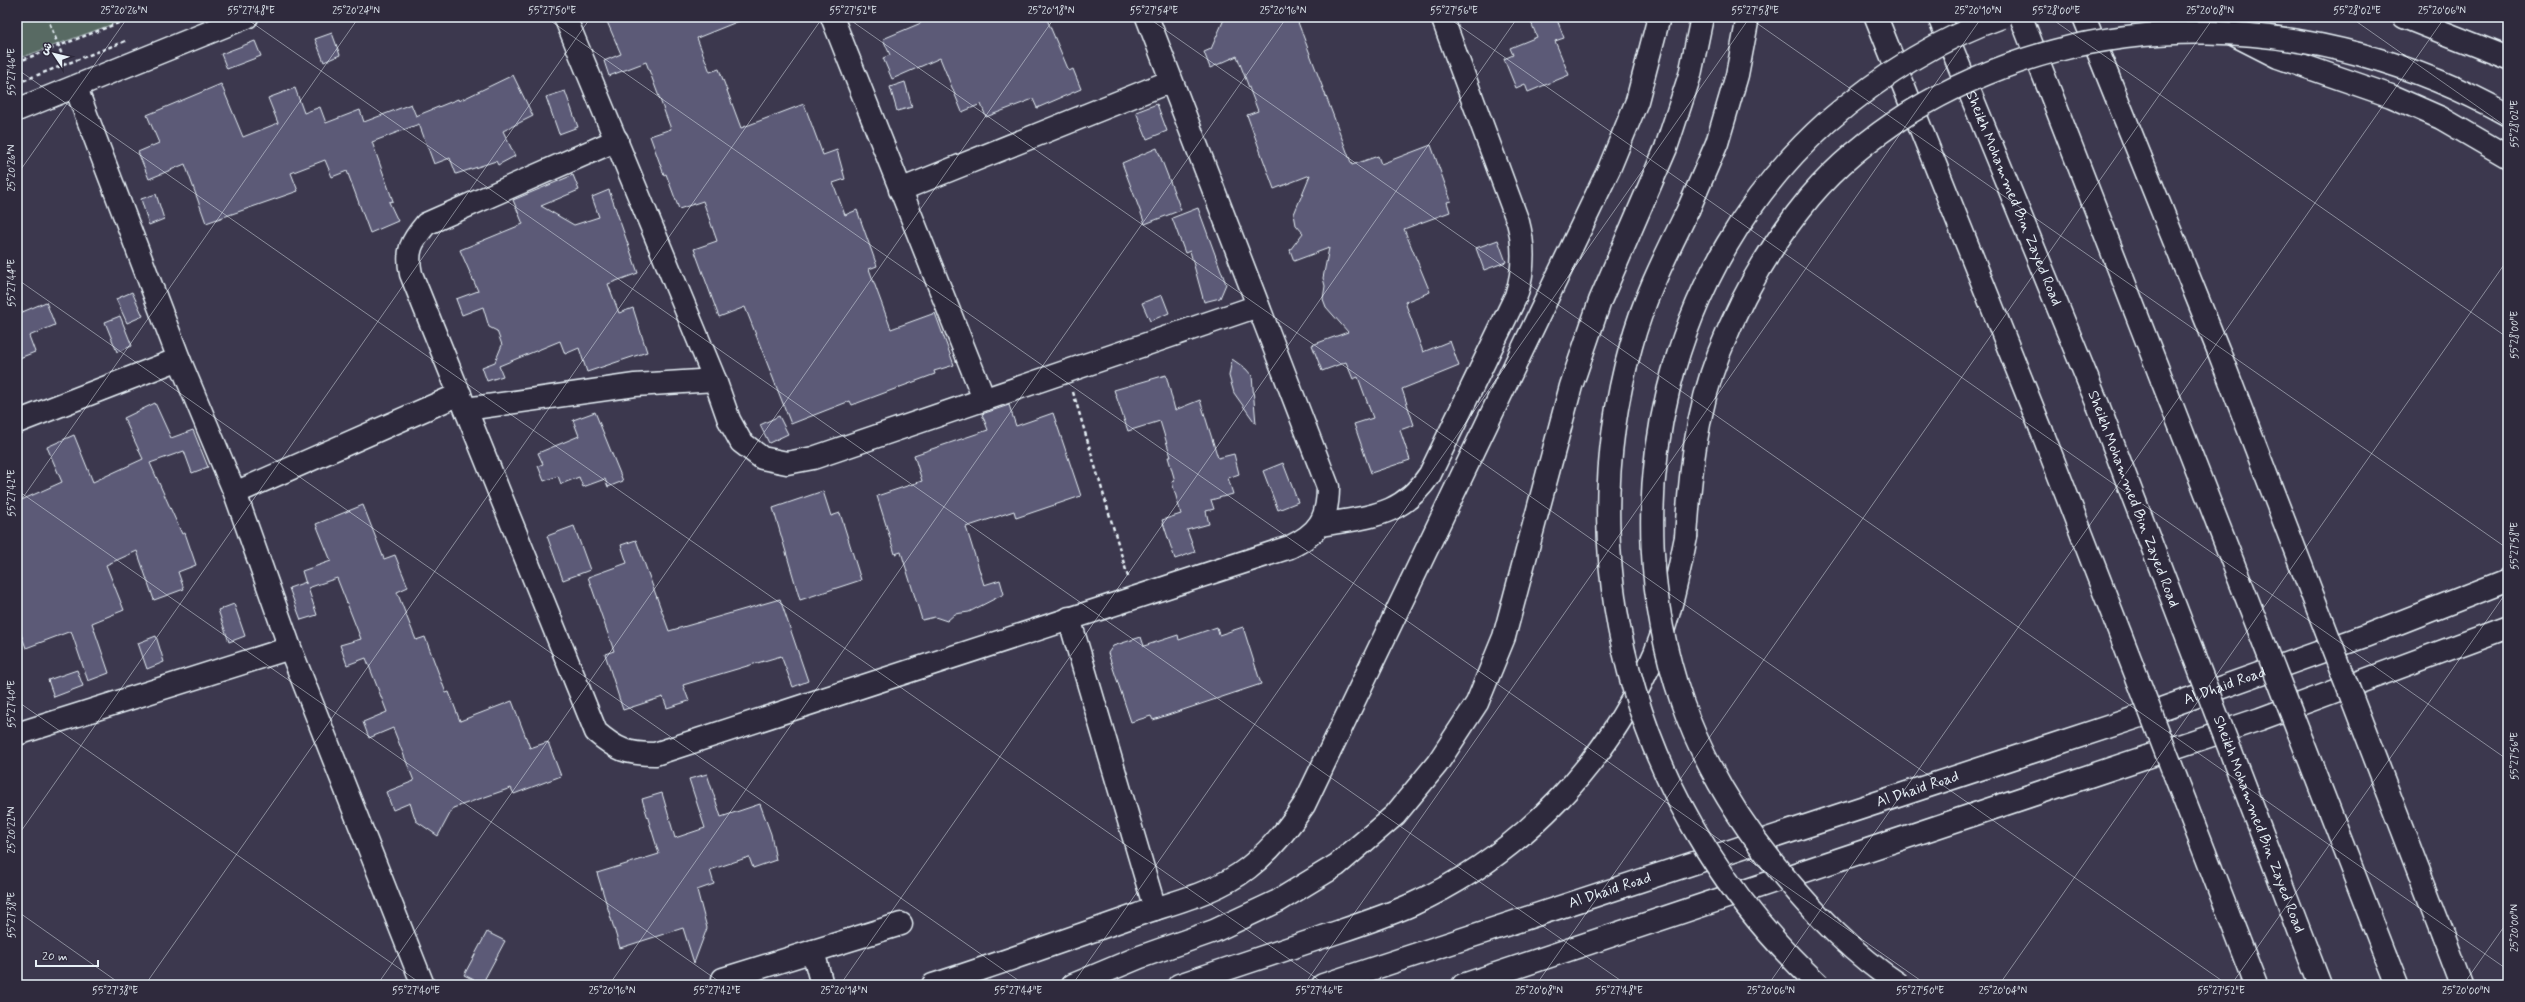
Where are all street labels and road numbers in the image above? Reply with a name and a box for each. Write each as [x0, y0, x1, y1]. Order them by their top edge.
street label: Sheikh Mohammed Bin Zayed Road [1960, 88, 2066, 309]
street label: Sheikh Mohammed Bin Zayed Road [2082, 388, 2184, 610]
street label: Al Dhaid Road [2181, 662, 2269, 710]
street label: Sheikh Mohammed Bin Zayed Road [2208, 713, 2309, 936]
street label: Al Dhaid Road [1874, 766, 1962, 812]
street label: Al Dhaid Road [1566, 868, 1654, 914]

